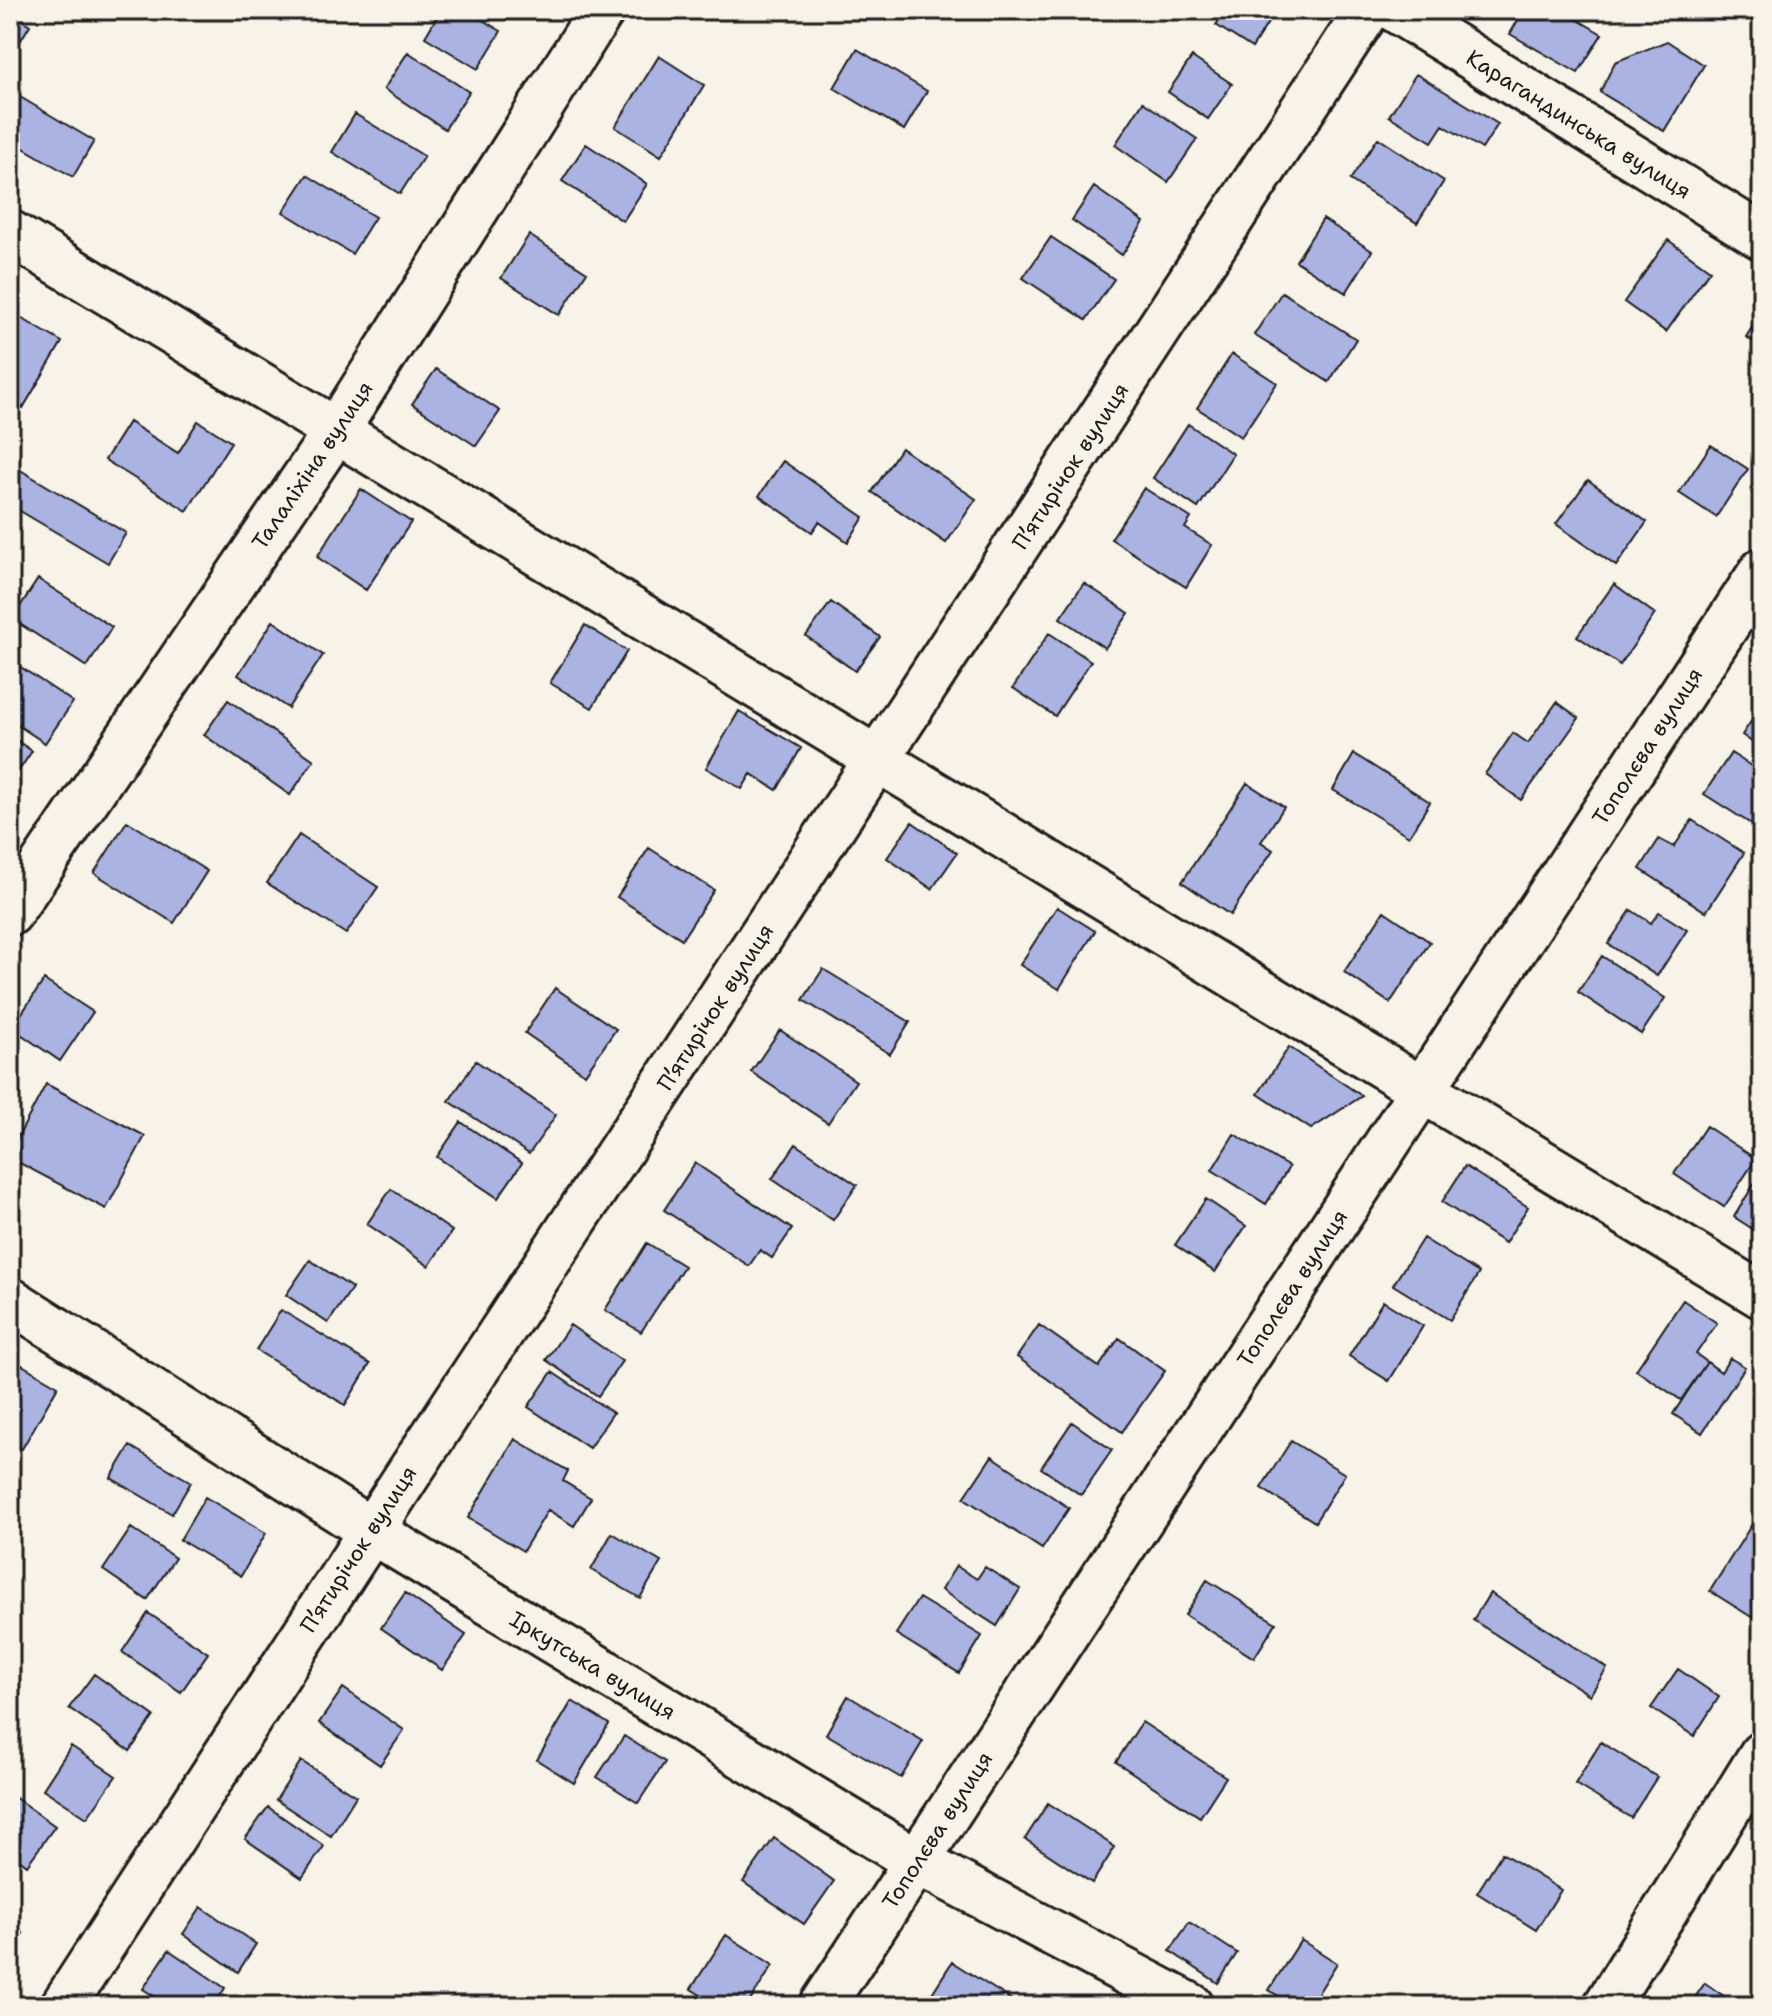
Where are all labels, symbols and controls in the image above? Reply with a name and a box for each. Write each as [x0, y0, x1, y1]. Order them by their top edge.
street label: Карагандинська вулиця [1461, 43, 1697, 206]
street label: Талаліхіна вулиця [245, 375, 380, 555]
street label: П’ятирічок вулиця [1006, 377, 1135, 555]
street label: Тополєва вулиця [1586, 662, 1709, 831]
street label: П’ятирічок вулиця [651, 918, 780, 1096]
street label: Тополєва вулиця [1231, 1204, 1354, 1373]
street label: П’ятирічок вулиця [294, 1460, 423, 1638]
street label: Іркутська вулиця [504, 1604, 681, 1726]
street label: Тополєва вулиця [876, 1746, 999, 1915]

